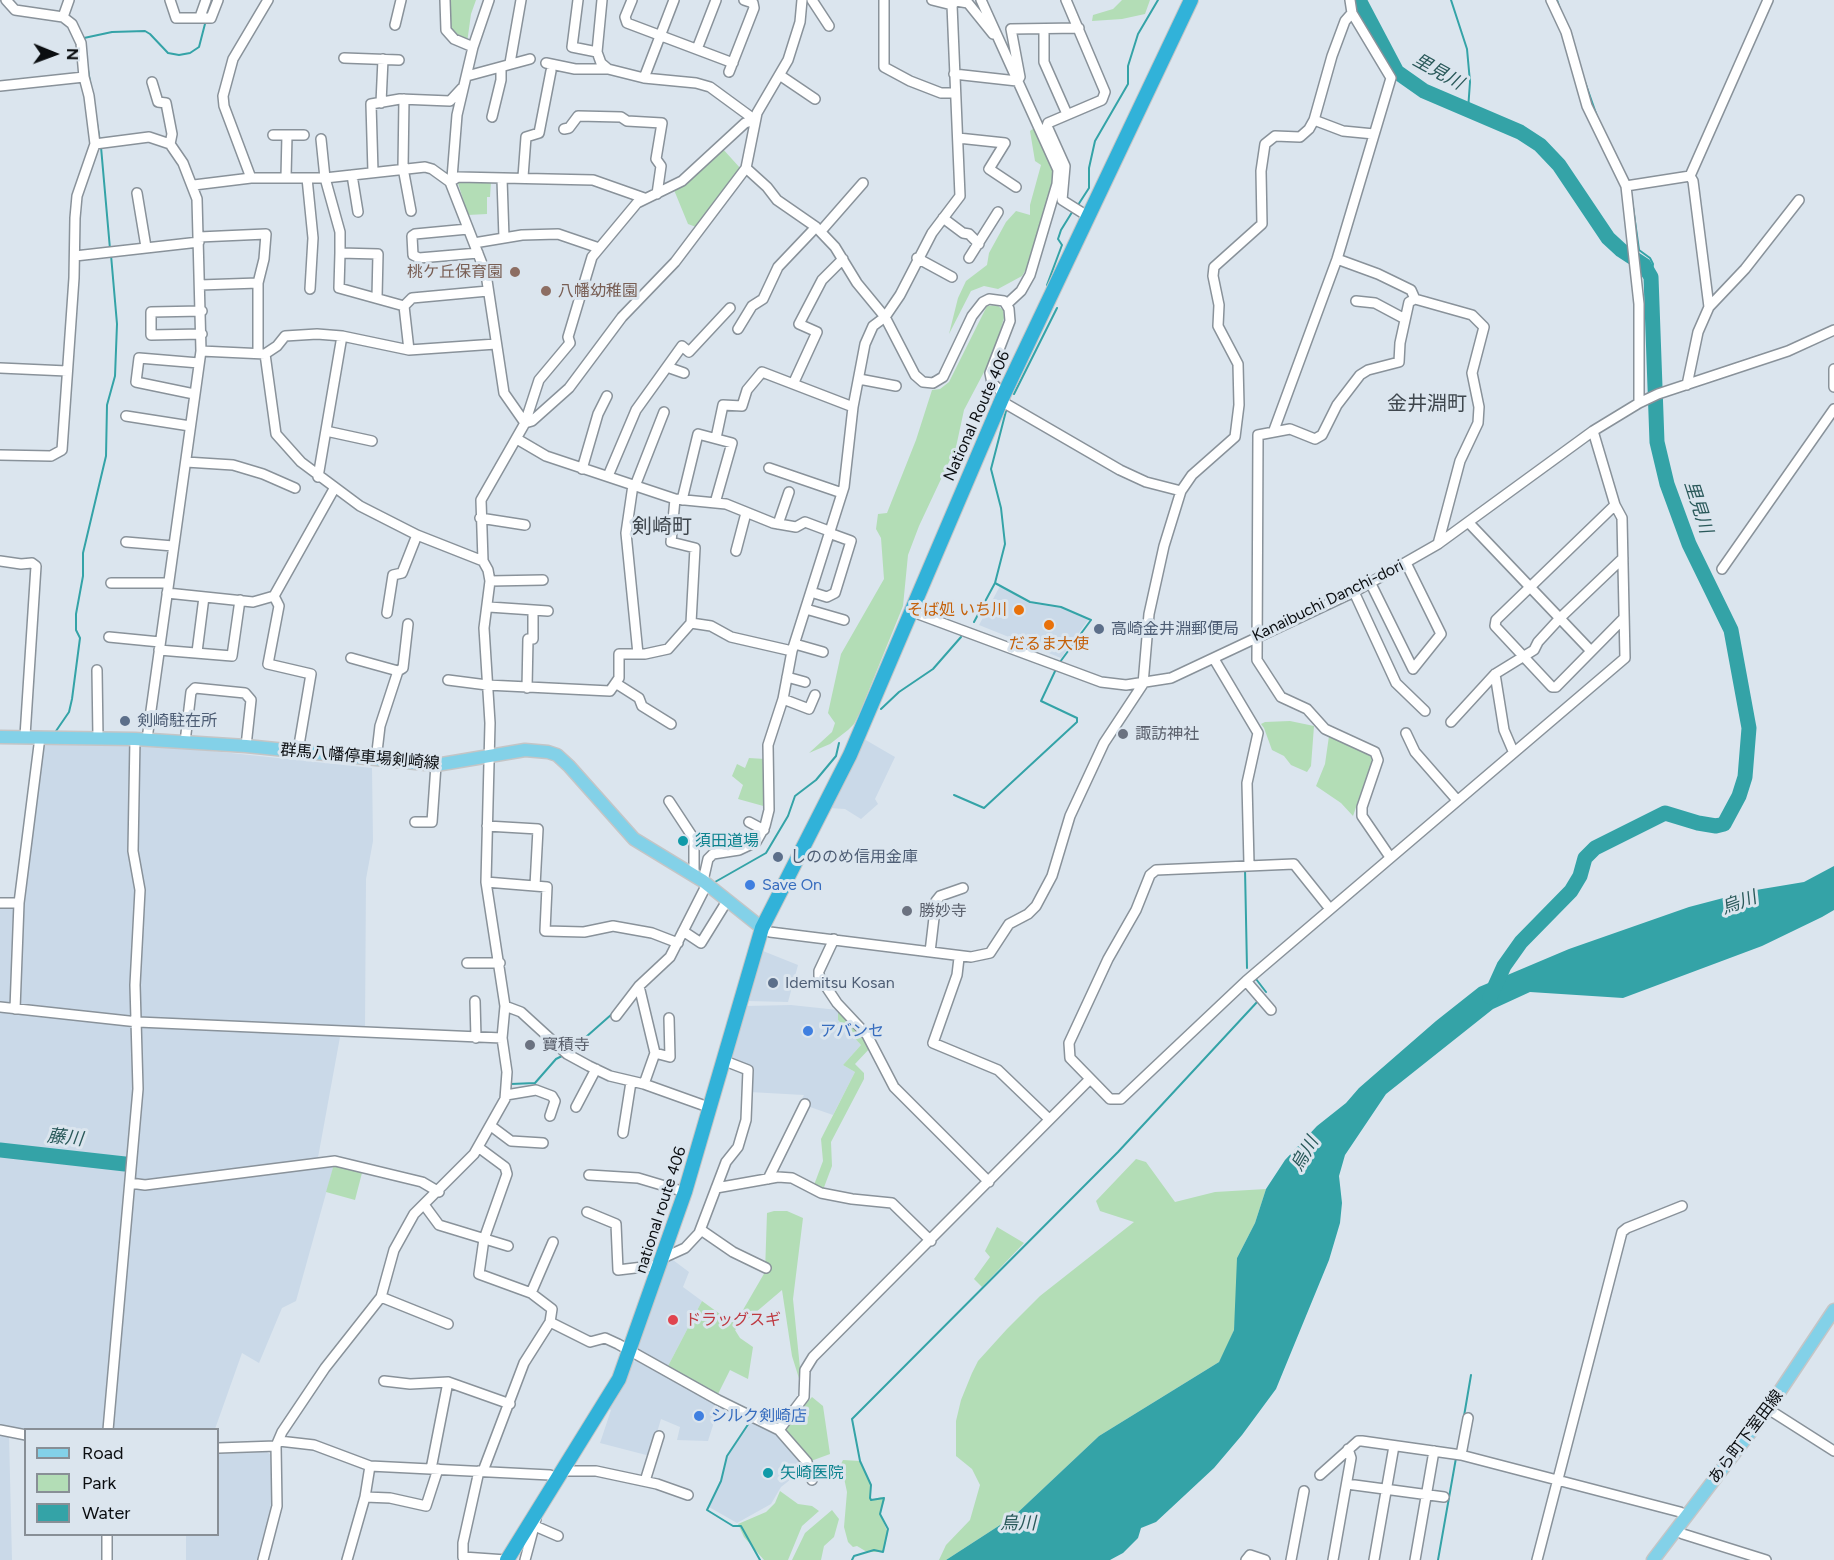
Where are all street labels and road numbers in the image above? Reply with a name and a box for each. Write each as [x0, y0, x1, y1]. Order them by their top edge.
street label: National Route 406 [940, 348, 1014, 484]
street label: Kanaibuchi Danchi-dori [1249, 556, 1407, 646]
street label: 群馬八幡停車場剣崎線 [279, 740, 441, 774]
street label: national route 406 [631, 1144, 691, 1276]
street label: あら町下室田線 [1705, 1386, 1787, 1488]

